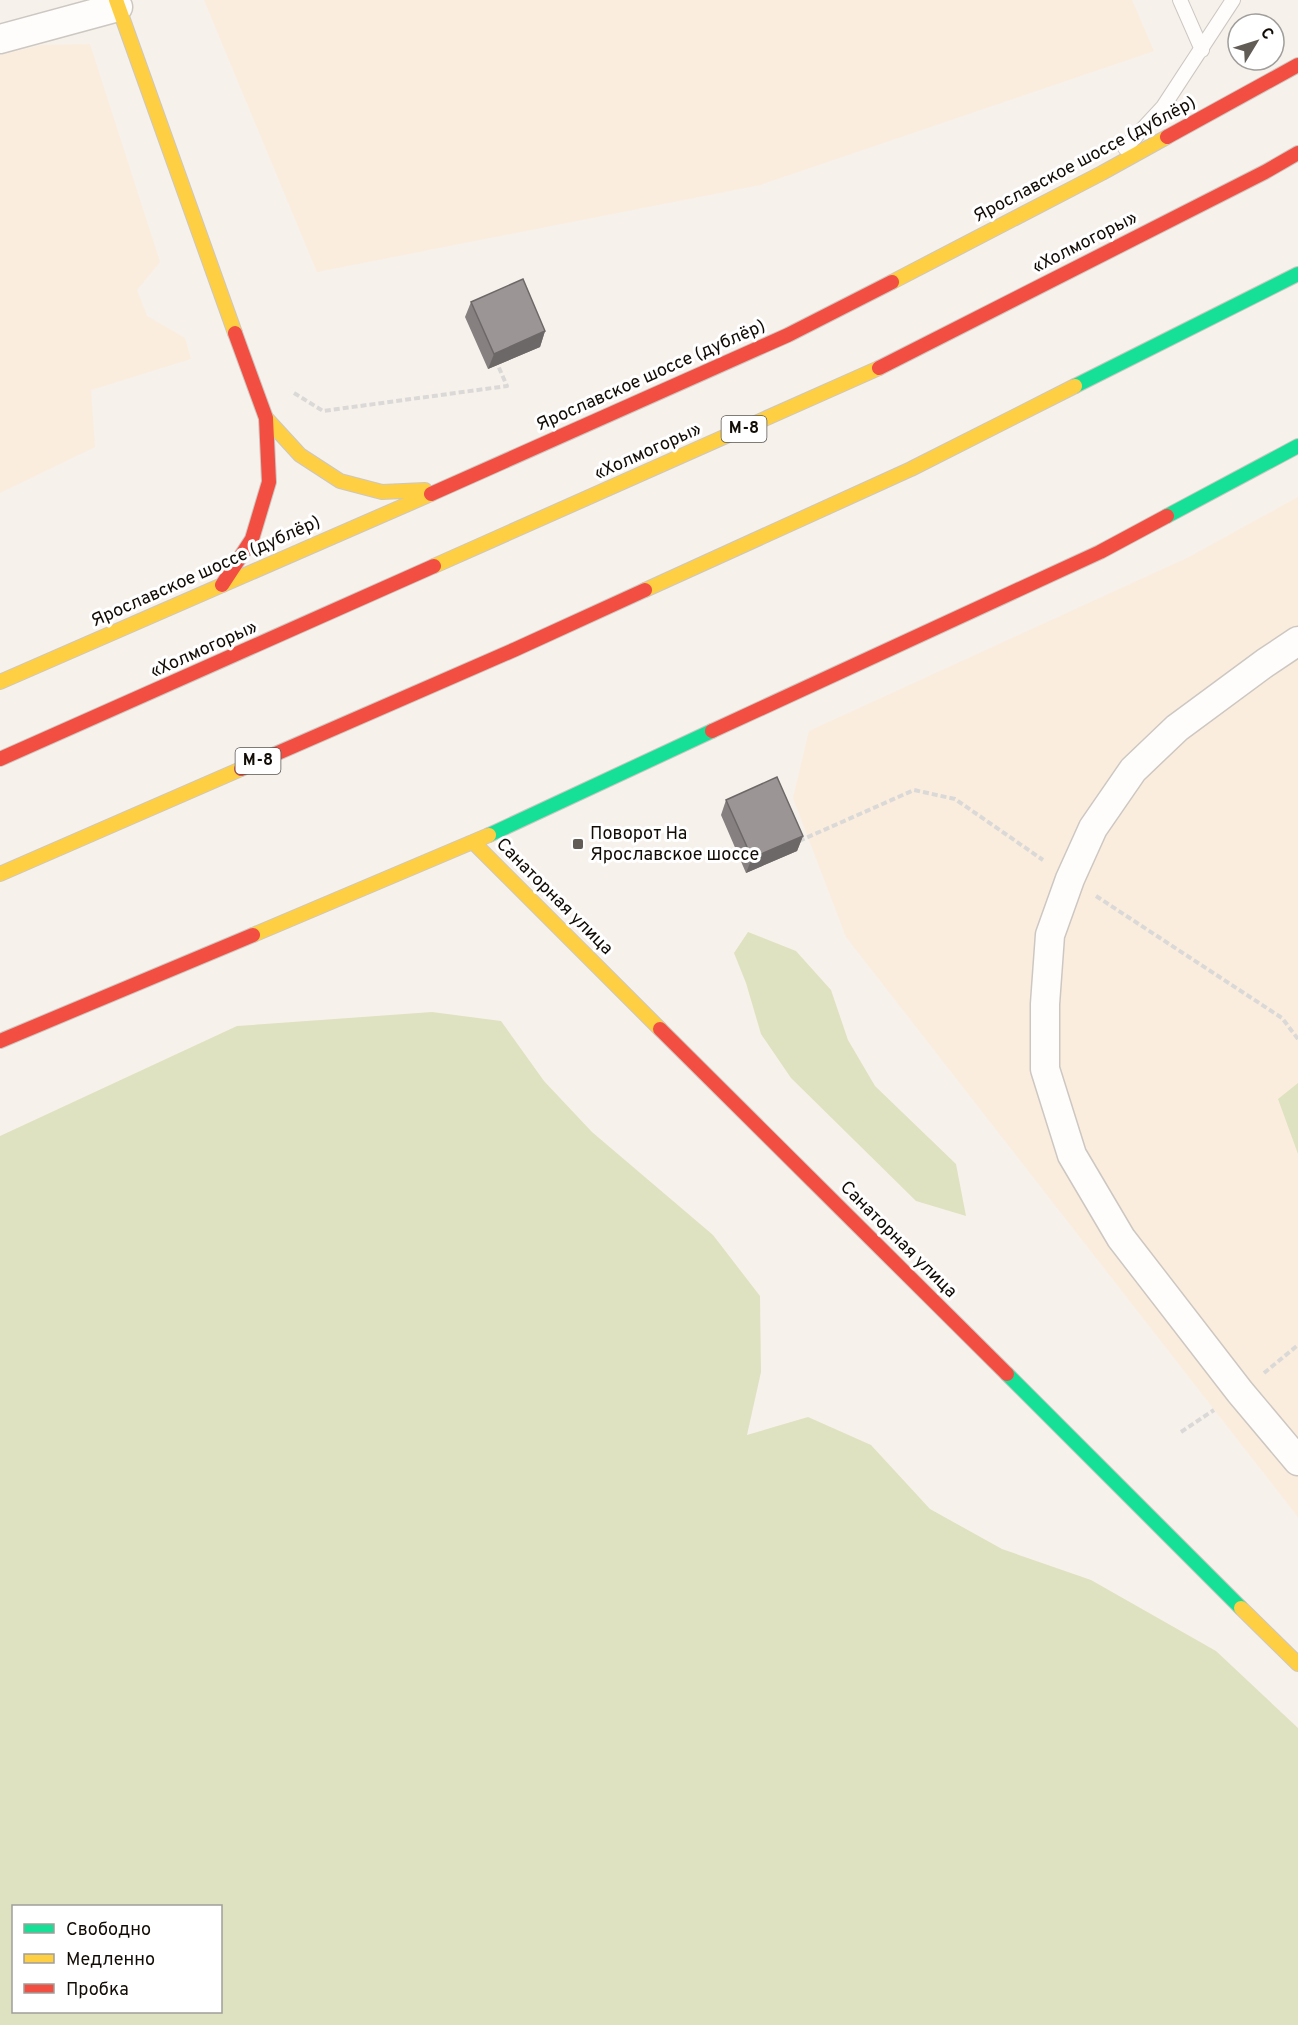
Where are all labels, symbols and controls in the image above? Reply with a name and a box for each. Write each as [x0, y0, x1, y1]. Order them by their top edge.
north arrow [1226, 12, 1286, 72]
text: С [1255, 24, 1277, 44]
street label: Ярославское шоссе (дублёр) [970, 91, 1200, 229]
street label: «Холмогоры» [1029, 207, 1141, 279]
street label: Ярославское шоссе (дублёр) [533, 315, 769, 437]
road number: М-8 [722, 416, 766, 442]
street label: «Холмогоры» [591, 418, 705, 486]
street label: Ярославское шоссе (дублёр) [88, 511, 324, 633]
street label: «Холмогоры» [147, 616, 261, 684]
road number: М-8 [236, 748, 280, 774]
place label: Поворот На Ярославское шоссе [590, 823, 759, 867]
street label: Санаторная улица [491, 834, 617, 960]
marker: Поворот На Ярославское шоссе [571, 837, 585, 851]
street label: Санаторная улица [835, 1177, 961, 1303]
legend [12, 1905, 222, 2013]
text: Свободно [66, 1919, 151, 1942]
text: Медленно [66, 1949, 155, 1972]
text: Пробка [66, 1979, 129, 2002]

